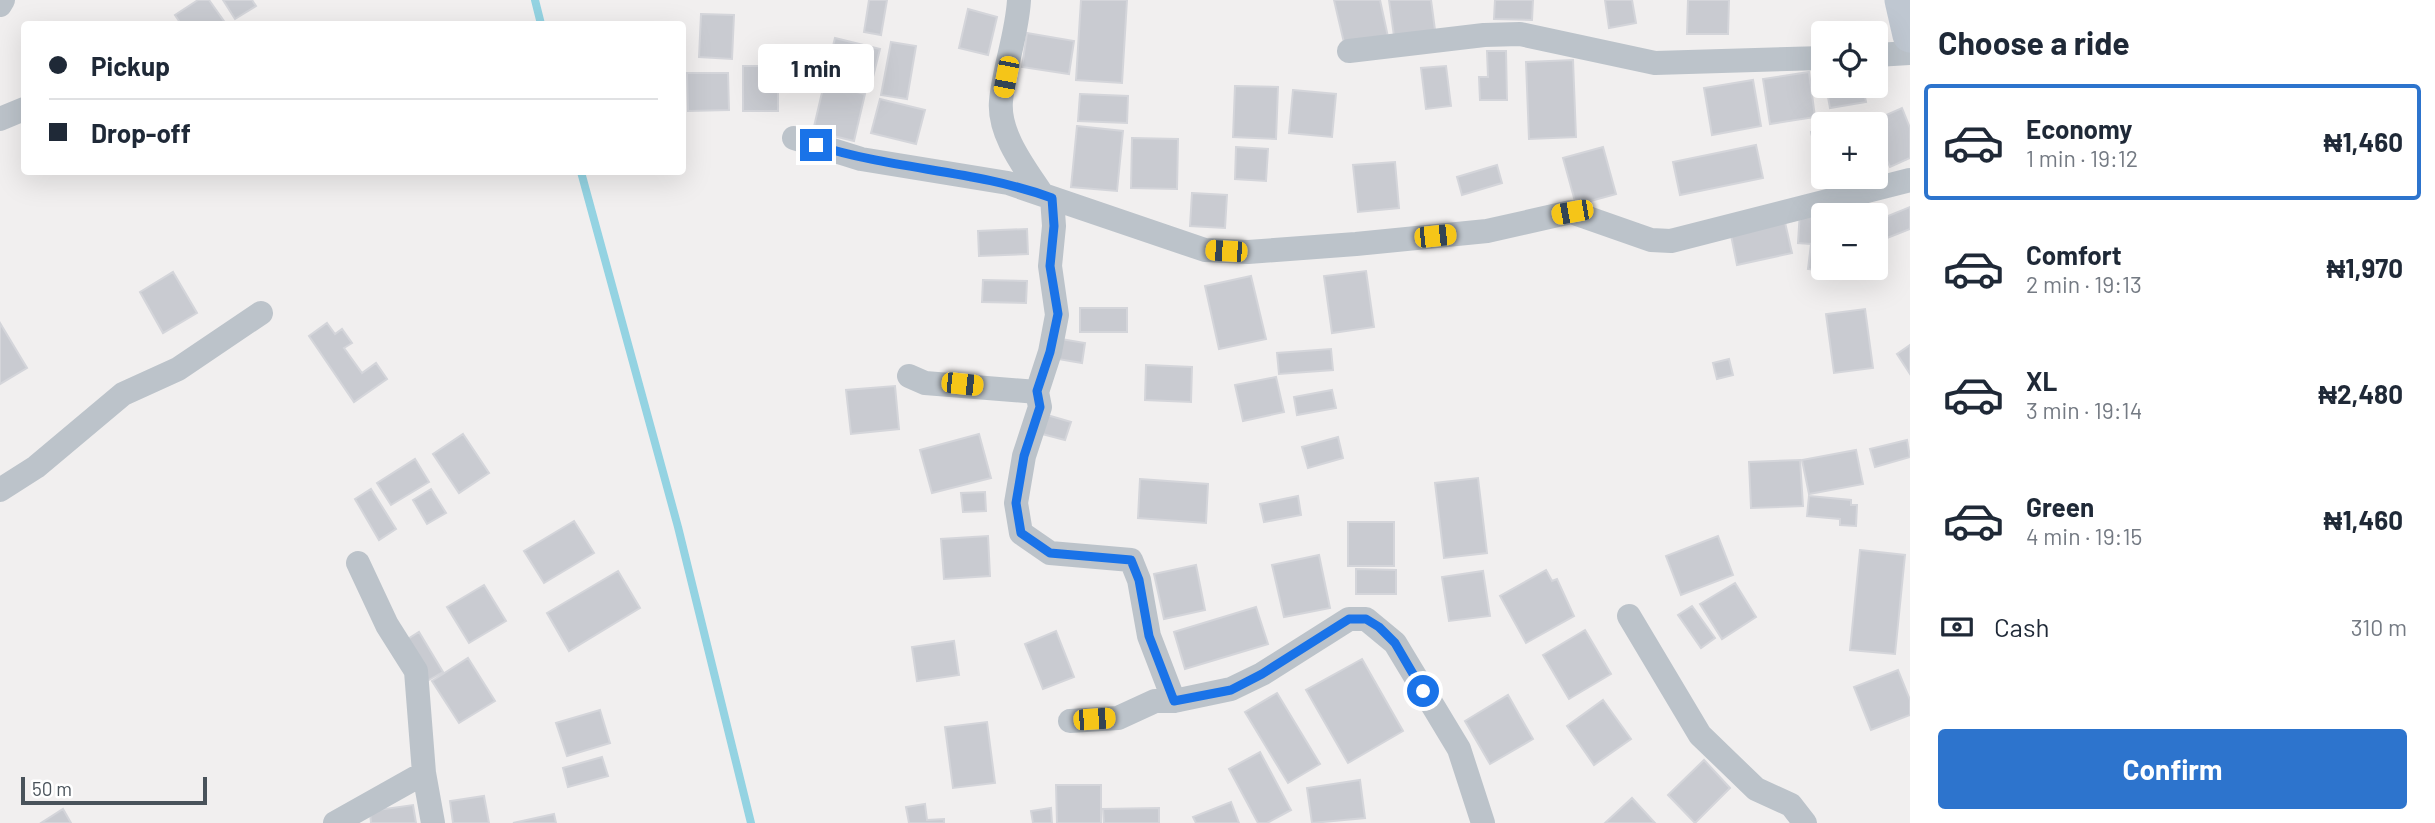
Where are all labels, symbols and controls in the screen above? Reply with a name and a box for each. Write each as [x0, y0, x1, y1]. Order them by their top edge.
map controls [1811, 21, 1888, 280]
button: locate [1811, 21, 1888, 98]
text: Choose a ride [1938, 23, 2130, 61]
callout: 1 min [758, 44, 874, 92]
text: Pickup [91, 50, 170, 81]
text: 1 min [791, 54, 841, 82]
car [992, 54, 1021, 100]
icon: car [1942, 111, 2005, 174]
button: + [1811, 112, 1888, 189]
text: Economy [2026, 113, 2132, 144]
text: Drop-off [91, 117, 191, 148]
text: ₦1,460 [2324, 126, 2403, 157]
route end [800, 129, 832, 161]
text: 1 min · 19:12 [2026, 144, 2138, 172]
car [1550, 198, 1595, 226]
button: − [1811, 203, 1888, 280]
car [1414, 223, 1457, 249]
icon: car [1942, 237, 2005, 300]
car [1205, 239, 1248, 263]
text: Comfort [2026, 239, 2122, 270]
text: ₦1,970 [2327, 252, 2403, 283]
text: 2 min · 19:13 [2026, 270, 2142, 298]
icon: car [1942, 363, 2005, 426]
text: XL [2026, 365, 2057, 396]
car [941, 371, 984, 397]
text: ₦2,480 [2318, 378, 2403, 409]
text: 3 min · 19:14 [2026, 396, 2142, 424]
icon: car [1942, 489, 2005, 552]
text: Green [2026, 491, 2094, 522]
text: ₦1,460 [2324, 504, 2403, 535]
text: 4 min · 19:15 [2026, 522, 2142, 550]
icon: cash [1938, 608, 1976, 646]
text: Cash [1994, 611, 2049, 642]
text: 310 m [2351, 613, 2407, 641]
route start [1407, 675, 1439, 707]
car [1073, 707, 1116, 731]
button: Confirm [1938, 729, 2407, 809]
scale bar [21, 774, 206, 806]
text: 50 m [32, 777, 72, 800]

